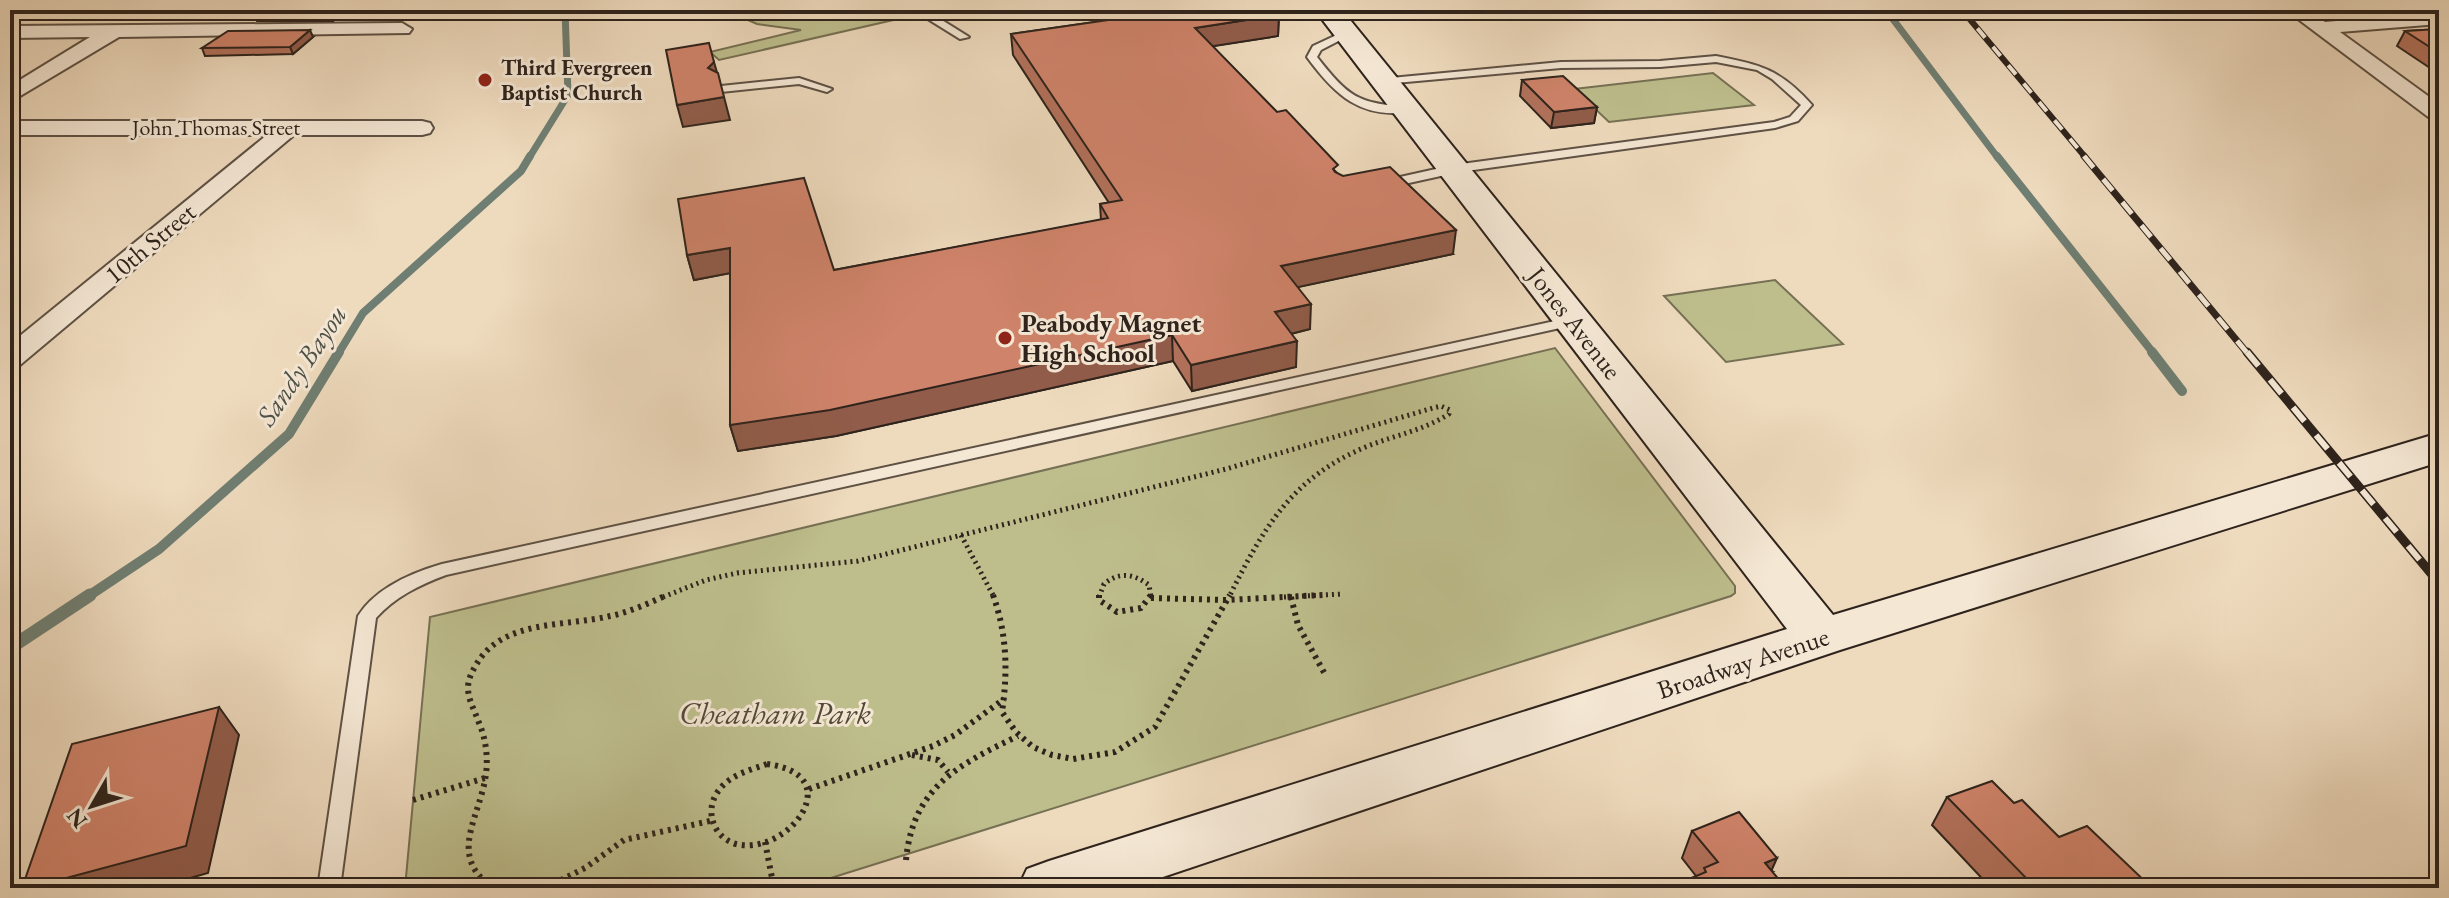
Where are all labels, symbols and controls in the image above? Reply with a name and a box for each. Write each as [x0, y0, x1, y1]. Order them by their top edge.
place label: Third Evergreen Baptist Church [501, 53, 653, 107]
marker: Third Evergreen Baptist Church [476, 71, 494, 89]
street label: John Thomas Street [130, 113, 300, 142]
street label: 10th Street [97, 195, 203, 291]
street label: Jones Avenue [1519, 258, 1630, 386]
water label: Sandy Bayou [247, 298, 354, 433]
place label: Peabody Magnet High School [1021, 306, 1201, 370]
marker: Peabody Magnet High School [996, 329, 1014, 347]
street label: Broadway Avenue [1653, 619, 1833, 707]
park label: Cheatham Park [679, 692, 871, 734]
north arrow [52, 766, 132, 846]
text: N [60, 802, 94, 834]

